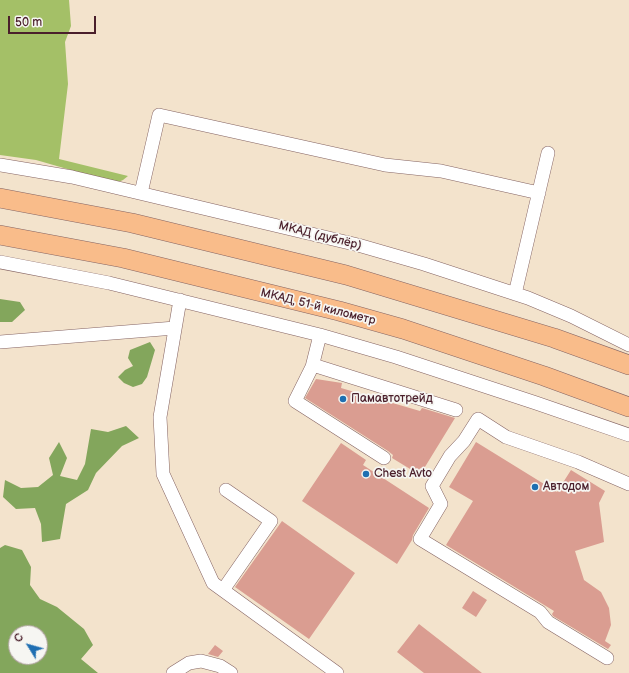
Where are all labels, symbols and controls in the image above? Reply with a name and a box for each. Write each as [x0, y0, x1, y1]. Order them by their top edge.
scale bar [10, 8, 98, 34]
text: 50 m [15, 15, 42, 30]
street label: МКАД (дублёр) [277, 219, 363, 253]
street label: МКАД, 51-й километр [259, 286, 377, 328]
place label: Памавтотрейд [351, 392, 433, 406]
marker: Памавтотрейд [338, 394, 348, 404]
place label: Chest Avto [374, 467, 432, 481]
marker: Chest Avto [361, 469, 371, 479]
place label: Автодом [543, 480, 589, 494]
marker: Автодом [530, 482, 540, 492]
north arrow [8, 625, 48, 665]
text: С [11, 631, 26, 645]

